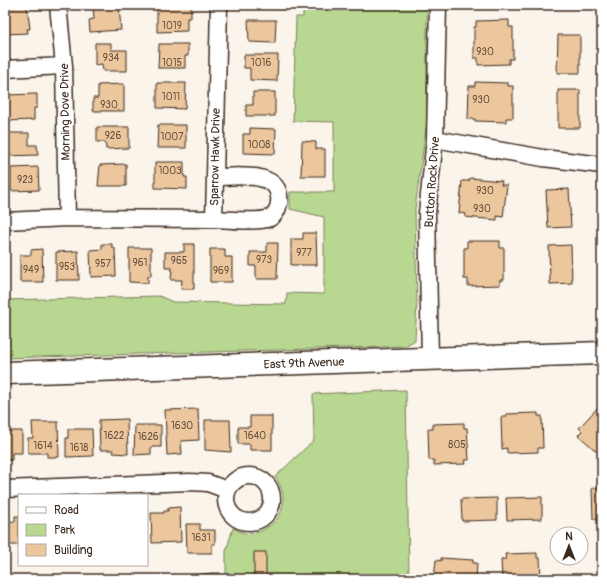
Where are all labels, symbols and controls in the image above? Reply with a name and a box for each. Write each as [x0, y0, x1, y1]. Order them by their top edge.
house number: 1019 [162, 20, 182, 32]
house number: 930 [476, 46, 494, 58]
house number: 934 [103, 52, 119, 64]
house number: 1015 [162, 57, 182, 69]
house number: 1016 [251, 57, 271, 69]
street label: Morning Dove Drive [57, 63, 74, 161]
house number: 1011 [162, 91, 180, 103]
house number: 930 [472, 94, 490, 106]
house number: 930 [100, 99, 118, 111]
street label: Sparrow Hawk Drive [207, 108, 224, 206]
house number: 926 [105, 130, 121, 142]
house number: 1007 [161, 131, 184, 143]
street label: Button Rock Drive [422, 136, 443, 228]
house number: 1008 [248, 139, 270, 151]
house number: 1003 [158, 165, 182, 177]
house number: 923 [17, 174, 33, 186]
house number: 930 [476, 185, 494, 197]
house number: 930 [473, 203, 491, 215]
house number: 977 [296, 247, 313, 259]
house number: 973 [256, 254, 272, 266]
house number: 965 [171, 255, 187, 267]
house number: 961 [133, 257, 148, 269]
house number: 957 [95, 258, 112, 270]
house number: 953 [59, 261, 75, 273]
house number: 949 [23, 264, 39, 276]
house number: 969 [213, 265, 229, 277]
street label: East 9th Avenue [263, 355, 345, 372]
house number: 1630 [171, 420, 193, 432]
house number: 1622 [104, 430, 125, 442]
house number: 1640 [244, 430, 266, 442]
house number: 1626 [137, 431, 159, 443]
house number: 805 [448, 439, 466, 451]
house number: 1614 [33, 440, 53, 452]
house number: 1618 [70, 442, 88, 454]
legend [18, 494, 148, 566]
text: Road [54, 503, 79, 518]
text: Park [54, 523, 75, 538]
north arrow [549, 526, 589, 566]
text: N [565, 530, 573, 543]
house number: 1631 [191, 532, 211, 544]
text: Building [54, 543, 93, 558]

